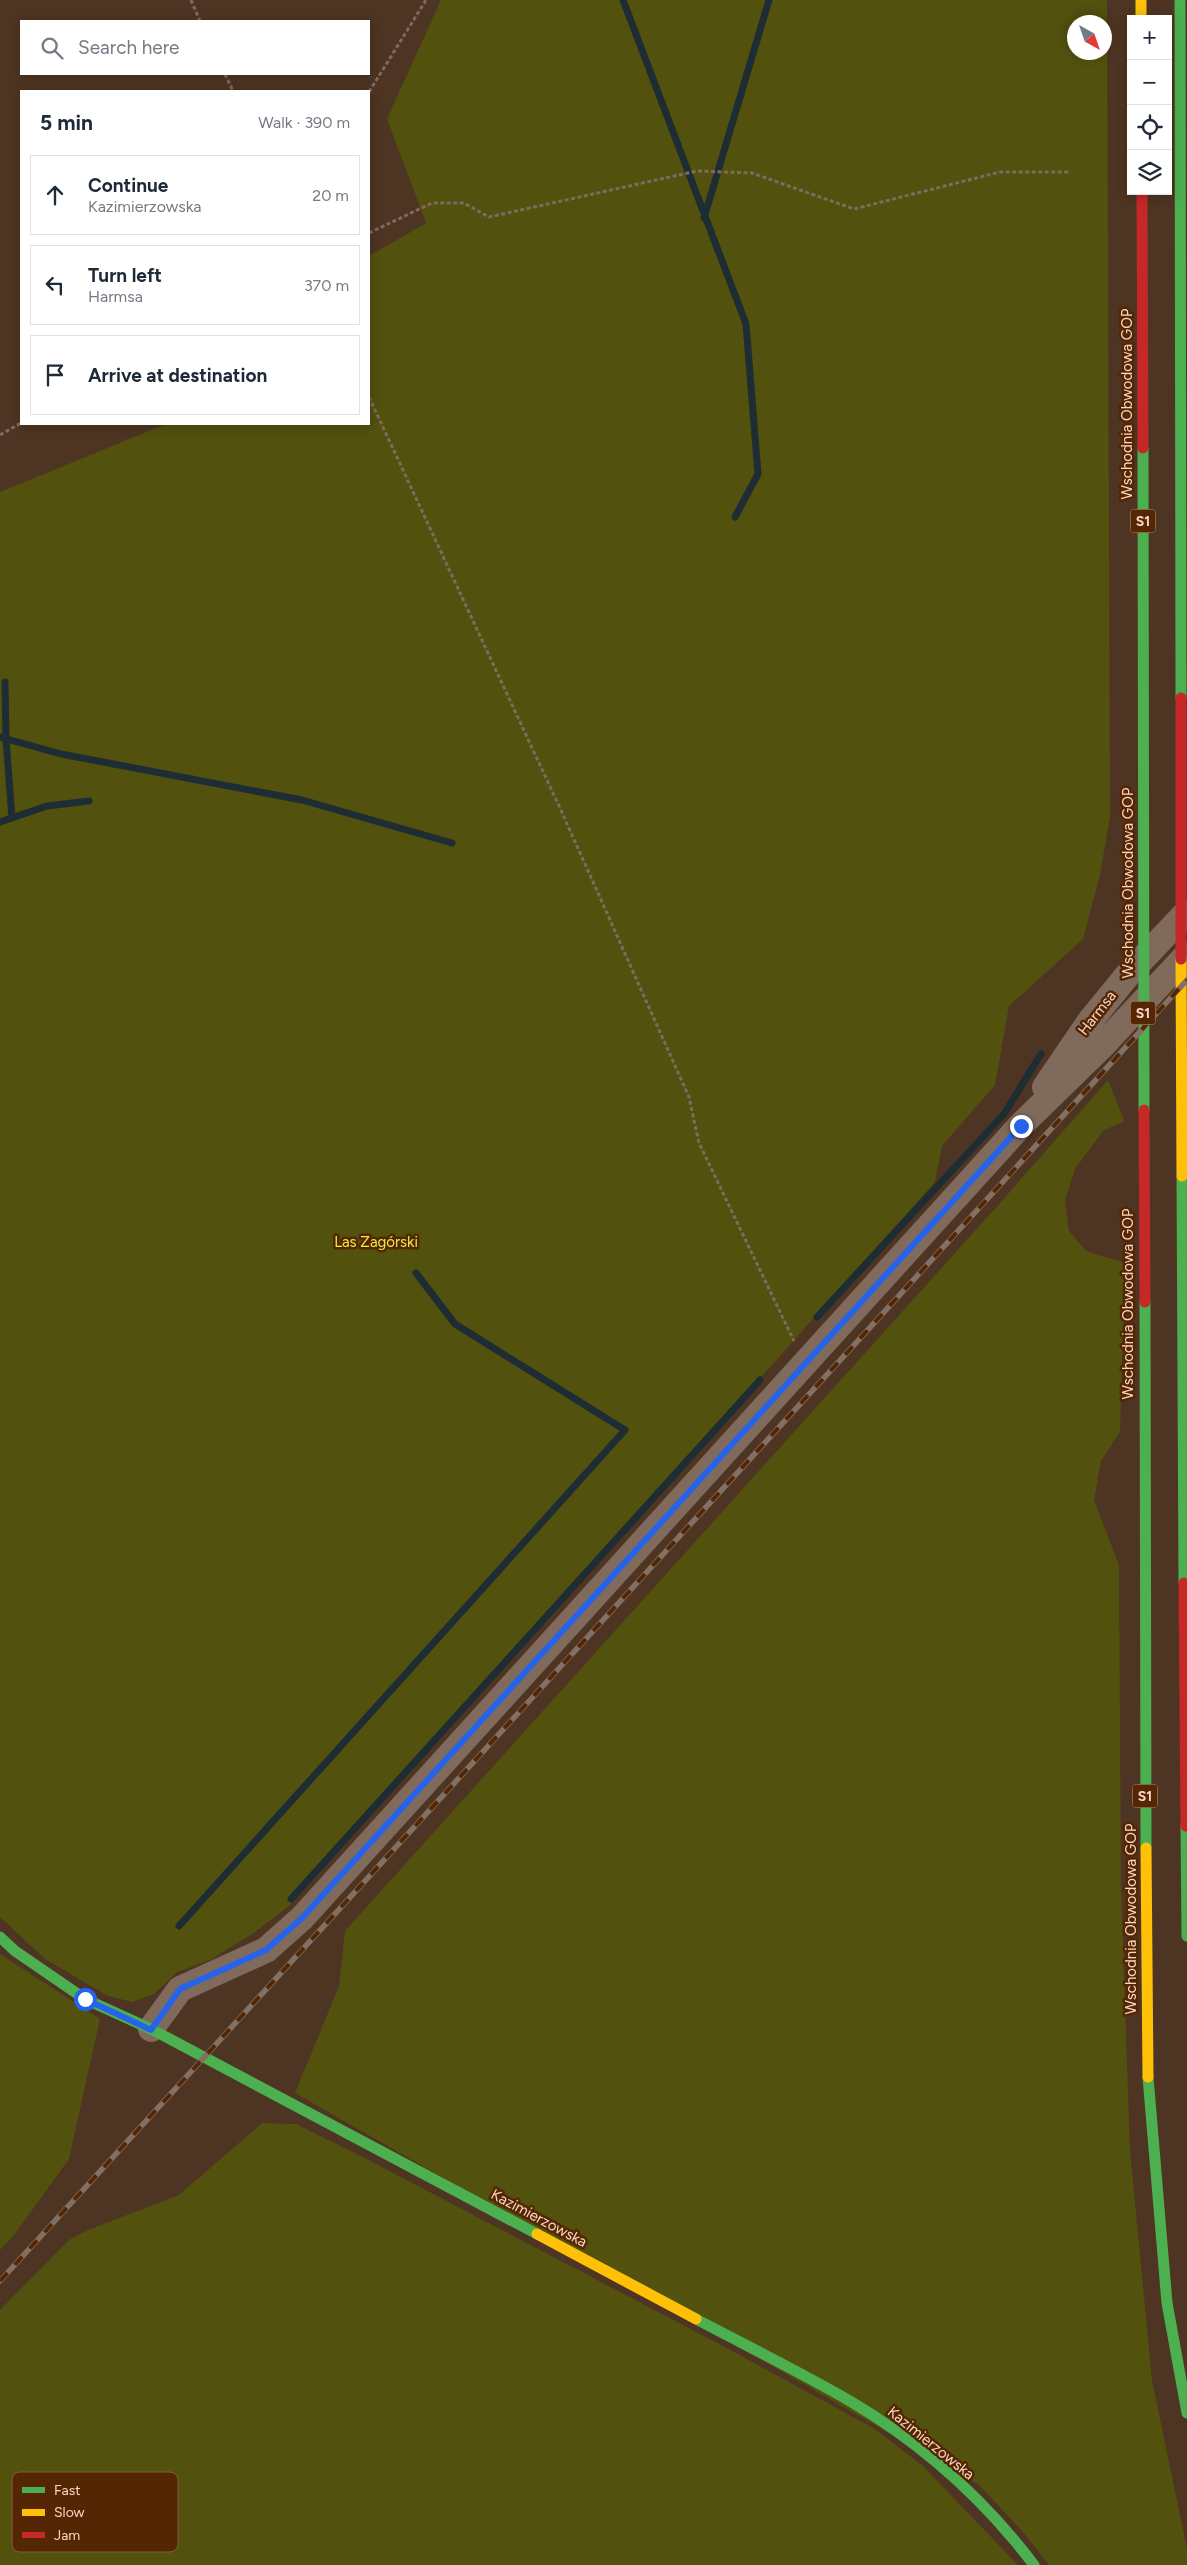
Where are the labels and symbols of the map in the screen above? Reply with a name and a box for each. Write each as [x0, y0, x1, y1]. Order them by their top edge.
north arrow [1067, 15, 1112, 60]
street label: Wschodnia Obwodowa GOP [1118, 308, 1136, 500]
road number: S1 [1130, 510, 1156, 532]
street label: Wschodnia Obwodowa GOP [1119, 787, 1137, 979]
street label: Harmsa [1074, 987, 1120, 1039]
road number: S1 [1130, 1001, 1156, 1024]
route end [1010, 1115, 1033, 1138]
street label: Wschodnia Obwodowa GOP [1119, 1208, 1137, 1400]
park label: Las Zagórski [334, 1233, 418, 1251]
road number: S1 [1132, 1784, 1158, 1808]
street label: Wschodnia Obwodowa GOP [1122, 1823, 1140, 2015]
route start [74, 1988, 97, 2011]
street label: Kazimierzowska [488, 2185, 590, 2251]
street label: Kazimierzowska [884, 2403, 978, 2483]
legend [12, 2472, 178, 2552]
text: Fast [54, 2482, 80, 2499]
text: Slow [54, 2504, 85, 2521]
text: Jam [54, 2527, 80, 2544]

